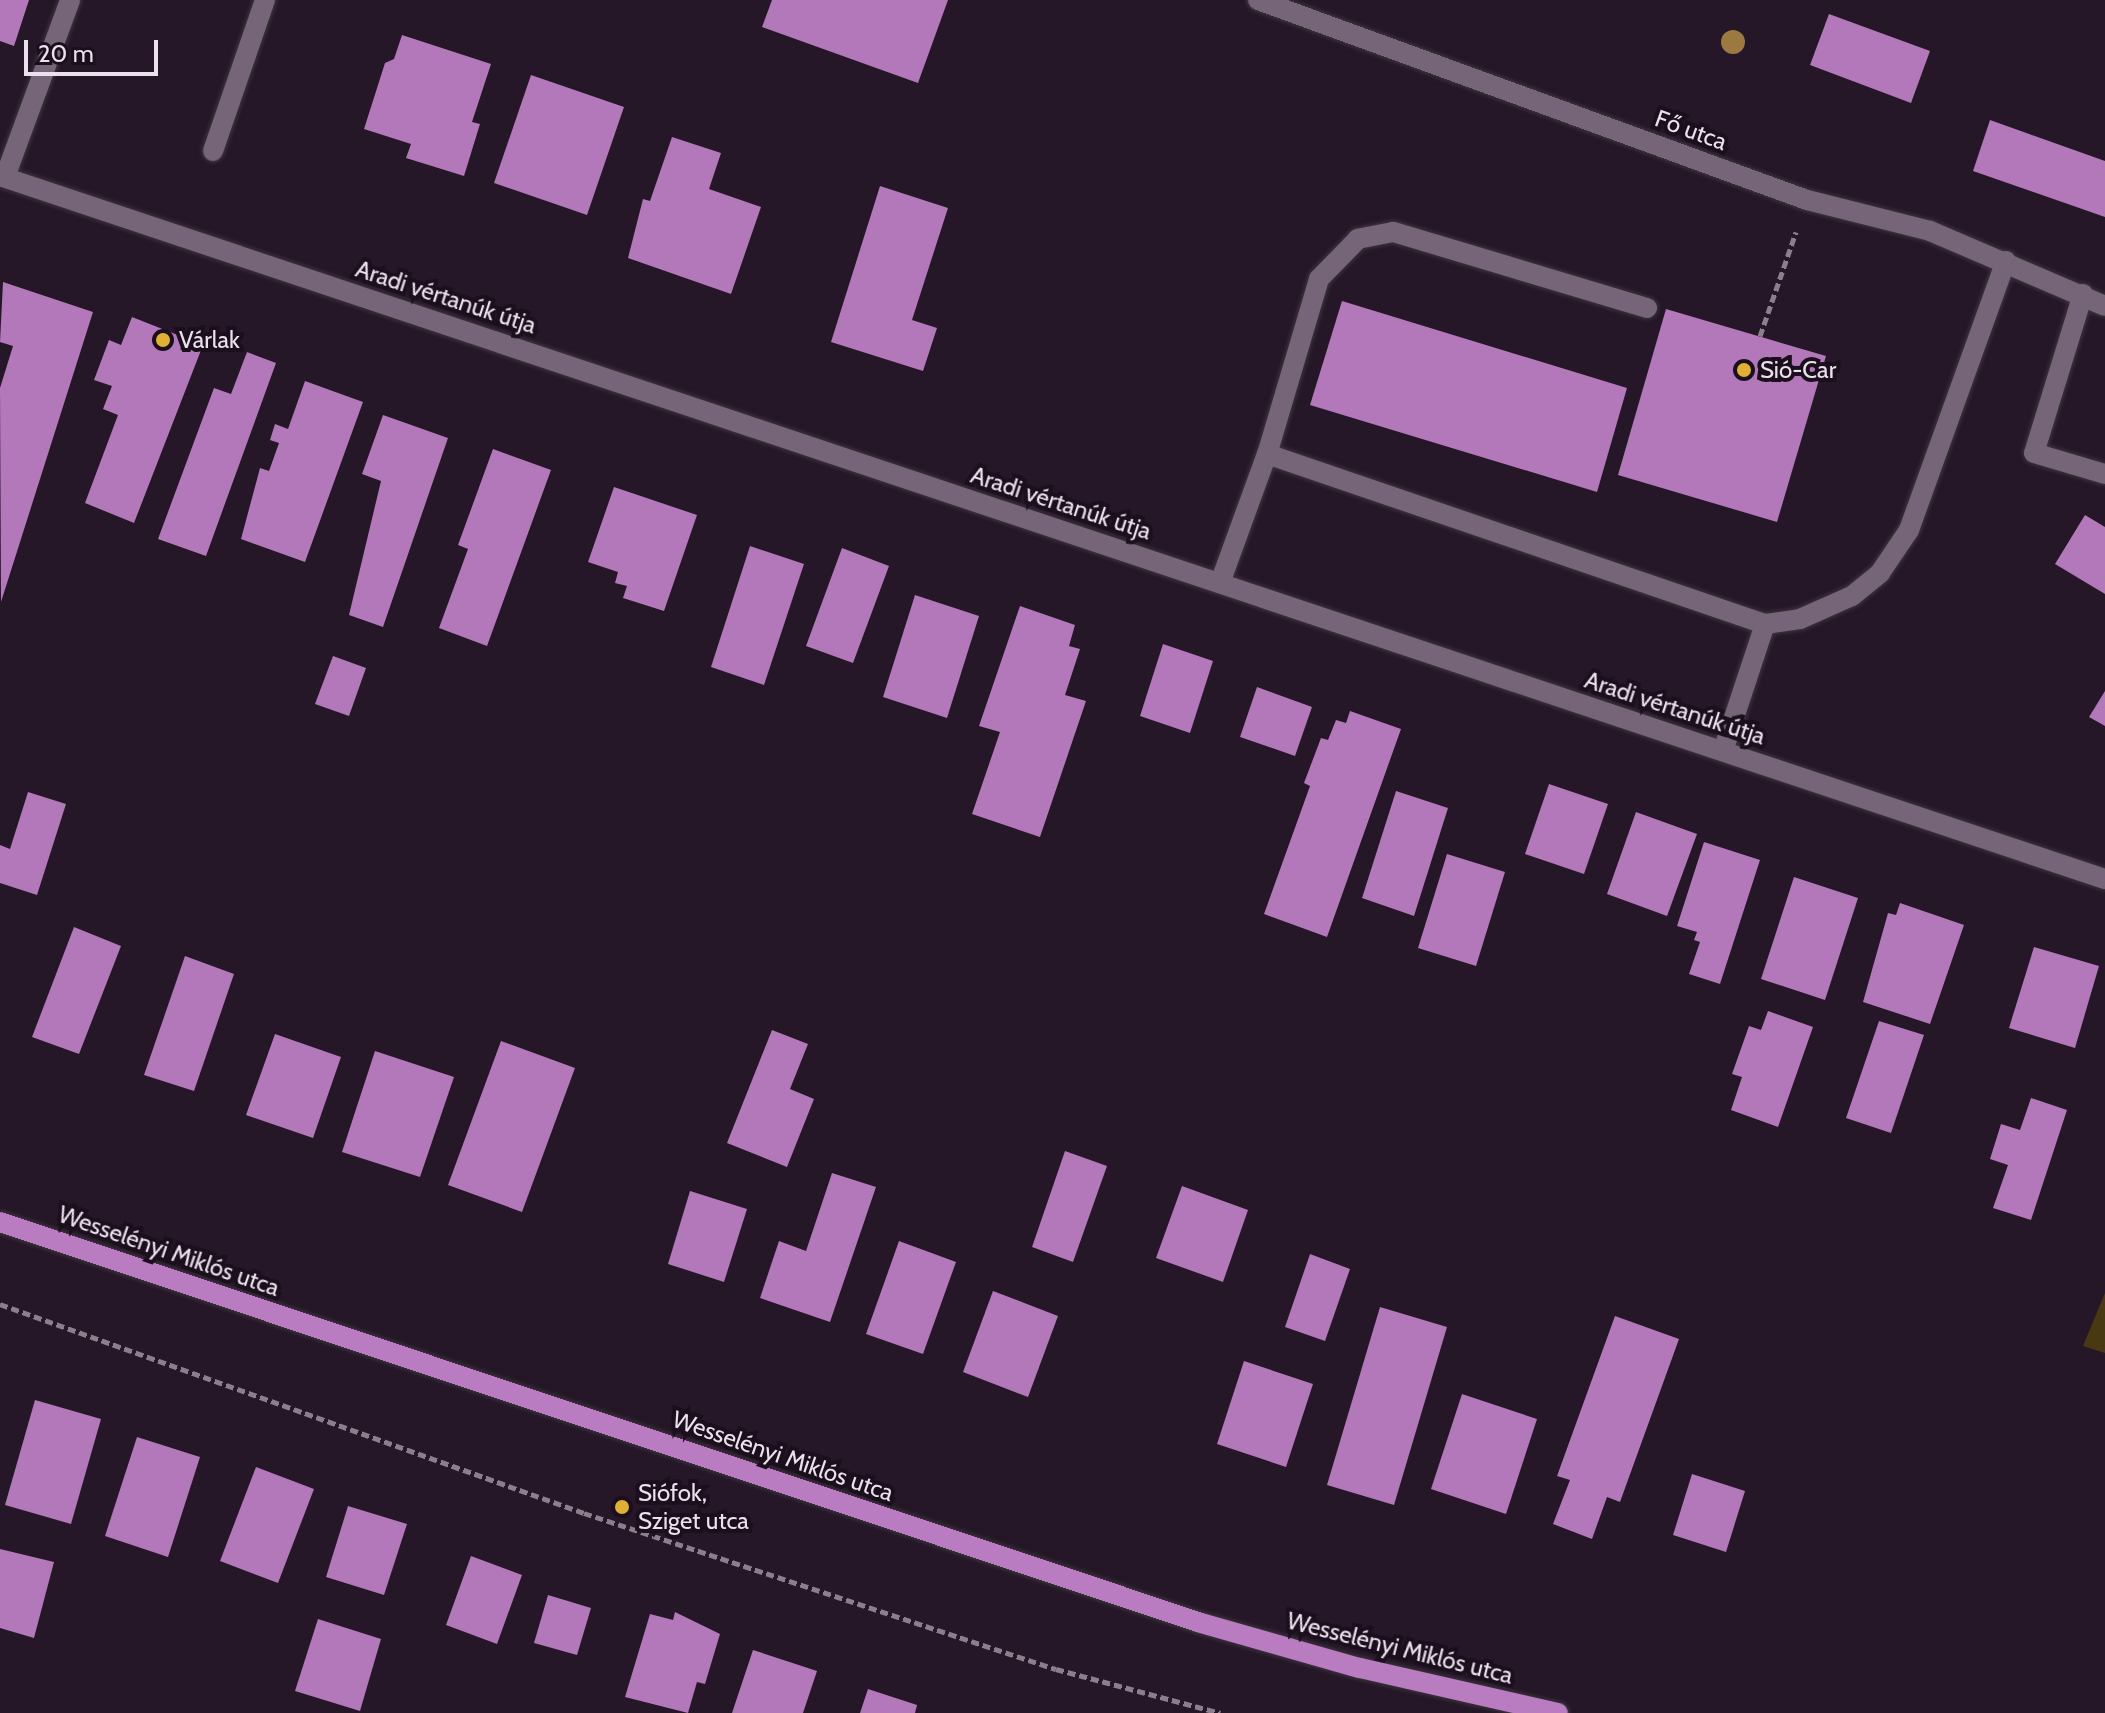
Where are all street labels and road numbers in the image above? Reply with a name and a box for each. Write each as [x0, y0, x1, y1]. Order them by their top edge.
street label: Fő utca [1651, 104, 1731, 156]
street label: Aradi vértanúk útja [352, 254, 540, 340]
street label: Aradi vértanúk útja [967, 460, 1155, 546]
street label: Aradi vértanúk útja [1581, 665, 1769, 751]
street label: Wesselényi Miklós utca [55, 1200, 283, 1302]
street label: Wesselényi Miklós utca [669, 1405, 897, 1507]
street label: Wesselényi Miklós utca [1284, 1606, 1516, 1690]

